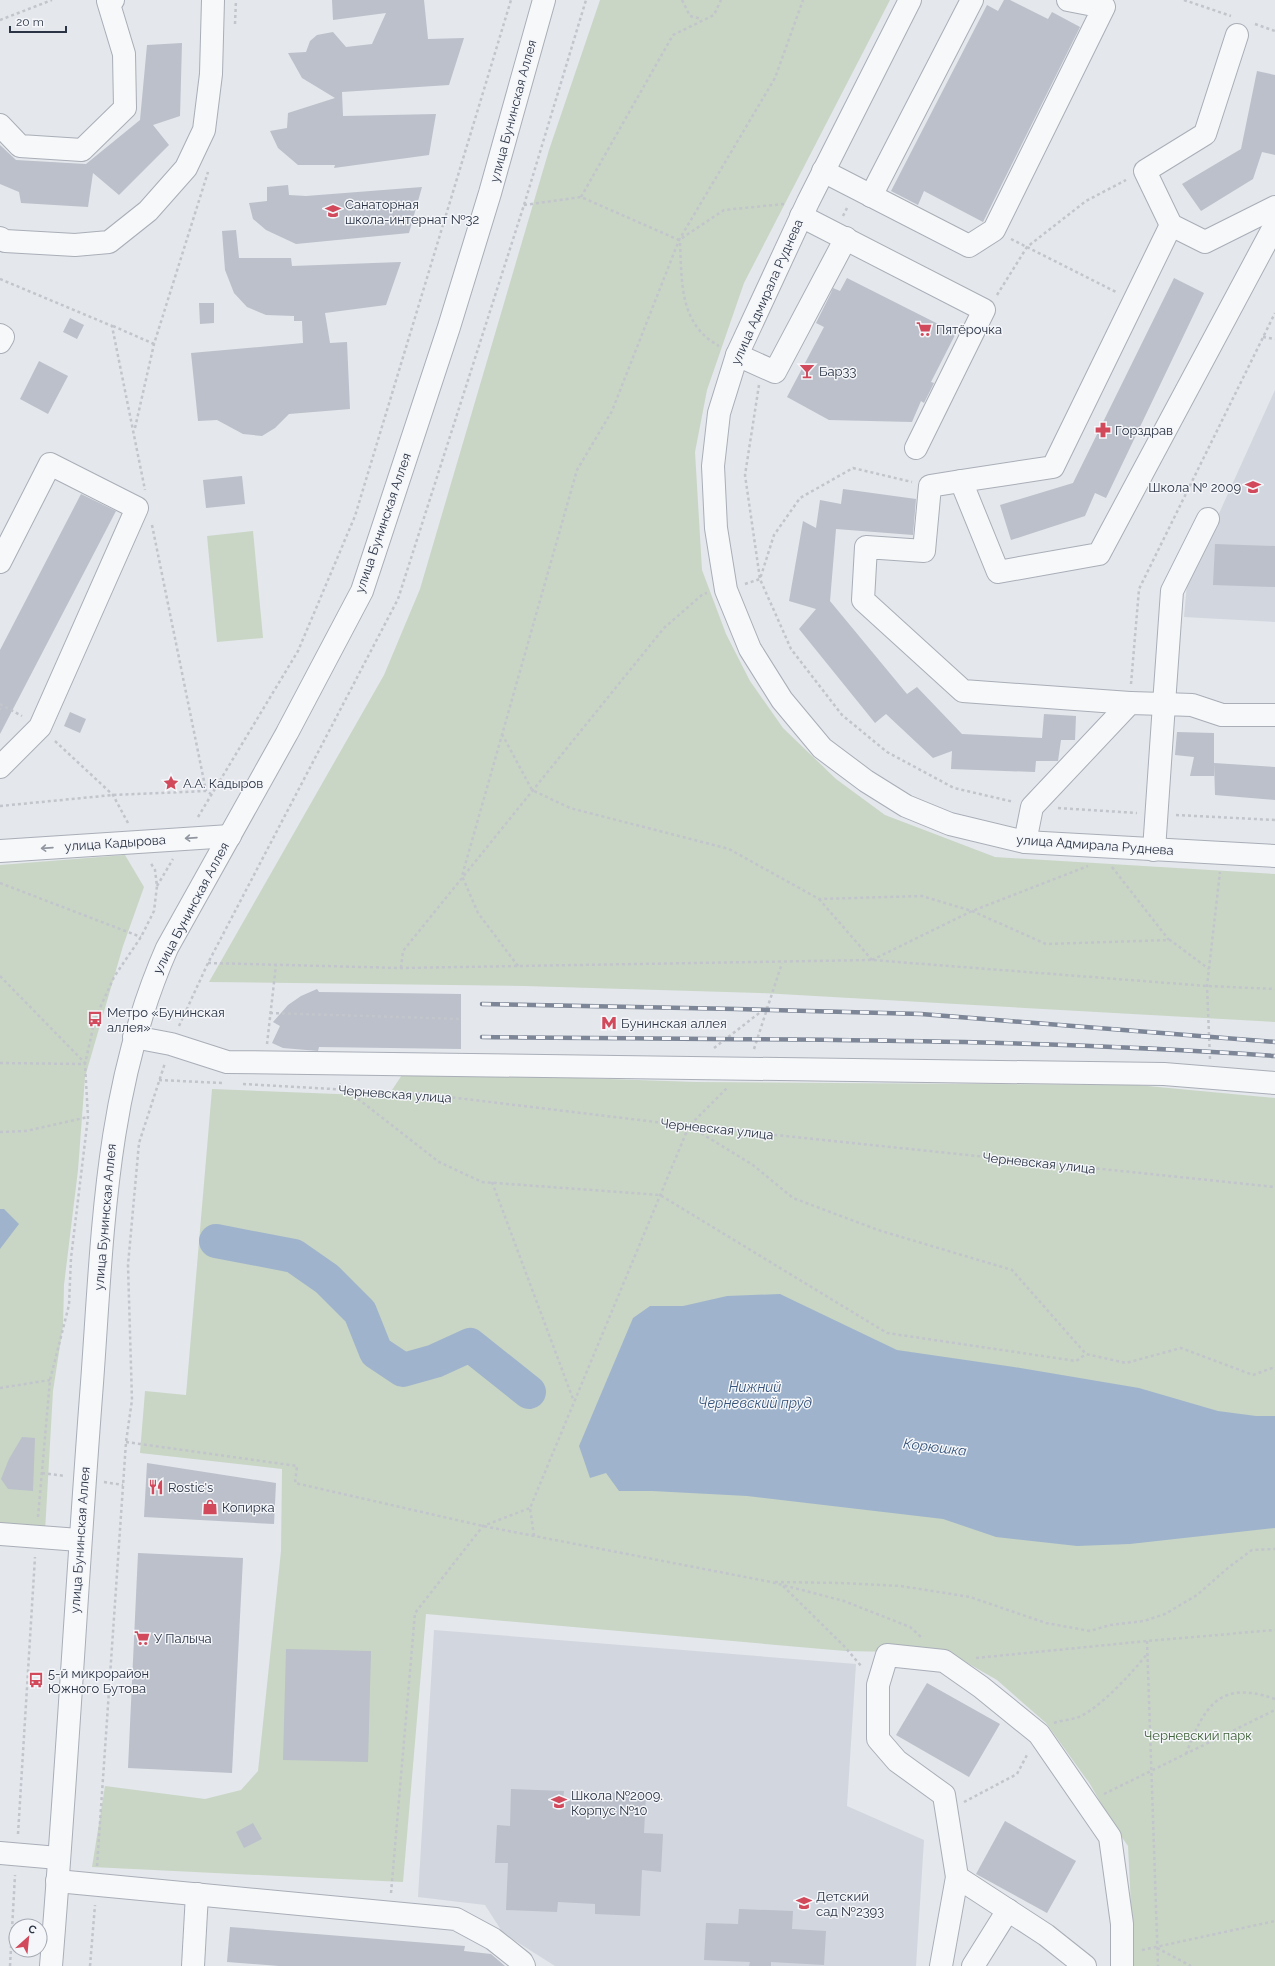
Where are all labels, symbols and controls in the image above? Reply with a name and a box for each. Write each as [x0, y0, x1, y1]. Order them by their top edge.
scale bar [10, 8, 66, 34]
text: 20 m [16, 15, 44, 29]
street label: улица Бунинская Аллея [487, 38, 539, 184]
place label: Санаторная школа-интернат №32 [345, 197, 479, 227]
school or university icon: Санаторная школа-интернат №32 [324, 202, 342, 220]
street label: улица Адмирала Руднева [728, 217, 806, 367]
supermarket icon: Пятёрочка [915, 320, 933, 338]
place label: Пятёрочка [936, 322, 1002, 337]
bar icon: Бар33 [798, 362, 816, 380]
place label: Бар33 [819, 364, 857, 379]
pharmacy icon: Горздрав [1094, 421, 1112, 439]
place label: Горздрав [1115, 423, 1173, 438]
street label: улица Бунинская Аллея [352, 451, 414, 595]
school or university icon: Школа № 2009 [1244, 478, 1262, 496]
place label: Школа № 2009 [1148, 480, 1241, 495]
place icon: А.А. Кадыров [162, 774, 180, 792]
place label: А.А. Кадыров [183, 776, 263, 791]
street label: улица Кадырова [64, 832, 166, 854]
street label: улица Адмирала Руднева [1016, 832, 1174, 858]
one-way arrow [185, 835, 198, 842]
street label: улица Бунинская Аллея [150, 840, 232, 976]
one-way arrow [41, 844, 54, 851]
place label: Метро «Бунинская аллея» [107, 1005, 225, 1035]
bus stop icon: Метро «Бунинская аллея» [86, 1010, 104, 1028]
metro station icon: Бунинская аллея [600, 1014, 618, 1032]
place label: Бунинская аллея [621, 1016, 727, 1031]
street label: Черневская улица [338, 1083, 452, 1105]
street label: Черневская улица [660, 1116, 774, 1142]
street label: улица Бунинская Аллея [91, 1143, 119, 1291]
street label: Черневская улица [982, 1150, 1096, 1176]
water label: Нижний Черневский пруд [698, 1379, 813, 1411]
water label: Корюшка [902, 1435, 968, 1459]
street label: улица Бунинская Аллея [67, 1466, 93, 1614]
restaurant icon: Rostic's [147, 1478, 165, 1496]
place label: Rostic's [168, 1480, 213, 1495]
shop icon: Копирка [201, 1498, 219, 1516]
place label: Копирка [222, 1500, 275, 1515]
supermarket icon: У Палыча [133, 1629, 151, 1647]
place label: У Палыча [154, 1631, 212, 1646]
place label: 5-й микрорайон Южного Бутова [48, 1666, 149, 1696]
bus stop icon: 5-й микрорайон Южного Бутова [27, 1671, 45, 1689]
park label: Черневский парк [1144, 1728, 1252, 1743]
place label: Школа №2009. Корпус №10 [571, 1788, 663, 1818]
school or university icon: Школа №2009. Корпус №10 [550, 1793, 568, 1811]
place label: Детский сад №2393 [816, 1889, 884, 1919]
school or university icon: Детский сад №2393 [795, 1894, 813, 1912]
north arrow [8, 1918, 48, 1958]
text: С [26, 1922, 39, 1937]

